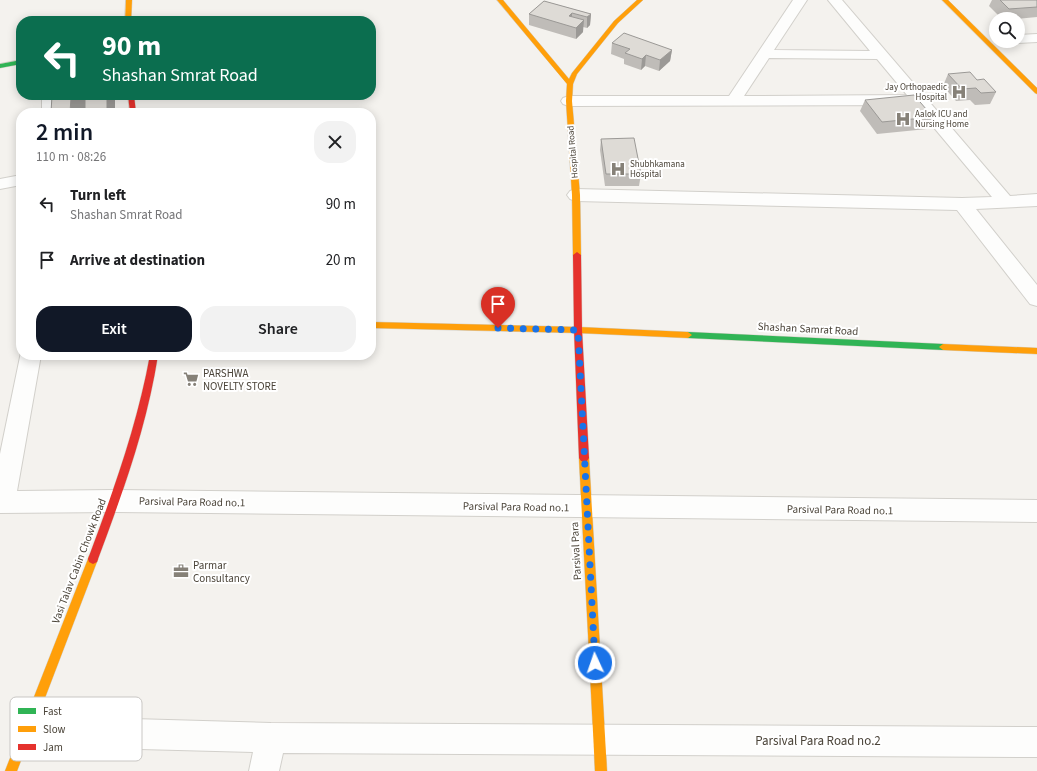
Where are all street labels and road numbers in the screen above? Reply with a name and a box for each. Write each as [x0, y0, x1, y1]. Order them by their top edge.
street label: Hospital Road [564, 125, 582, 179]
street label: Shashan Samrat Road [757, 319, 859, 339]
street label: Parsival Para Road no.1 [139, 494, 245, 510]
street label: Vasi Talav Cabin Chowk Road [48, 496, 110, 626]
street label: Parsival Para Road no.1 [463, 499, 569, 515]
street label: Parsival Para Road no.1 [787, 502, 893, 518]
street label: Parsival Para [567, 522, 585, 580]
street label: Parsival Para Road no.2 [755, 732, 881, 750]

